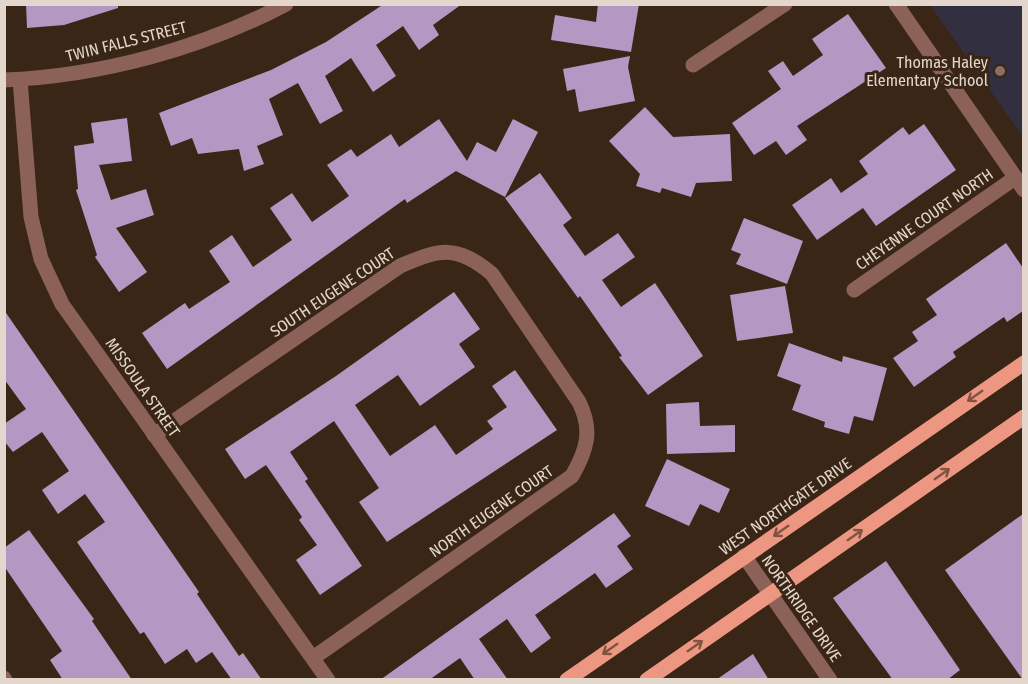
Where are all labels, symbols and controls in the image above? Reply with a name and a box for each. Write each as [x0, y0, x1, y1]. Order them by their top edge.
street label: TWIN FALLS STREET [64, 17, 189, 66]
place label: Thomas Haley Elementary School [866, 53, 989, 90]
marker: Thomas Haley Elementary School [993, 64, 1007, 78]
street label: CHEYENNE COURT NORTH [852, 165, 997, 274]
street label: SOUTH EUGENE COURT [266, 243, 399, 341]
street label: MISSOULA STREET [102, 334, 184, 441]
one-way arrow [968, 390, 984, 402]
street label: WEST NORTHGATE DRIVE [716, 454, 855, 559]
street label: NORTH EUGENE COURT [426, 461, 557, 561]
one-way arrow [934, 468, 950, 480]
one-way arrow [774, 525, 790, 537]
one-way arrow [846, 529, 863, 541]
street label: NORTHRIDGE DRIVE [758, 551, 845, 665]
one-way arrow [686, 640, 702, 652]
one-way arrow [602, 643, 619, 655]

